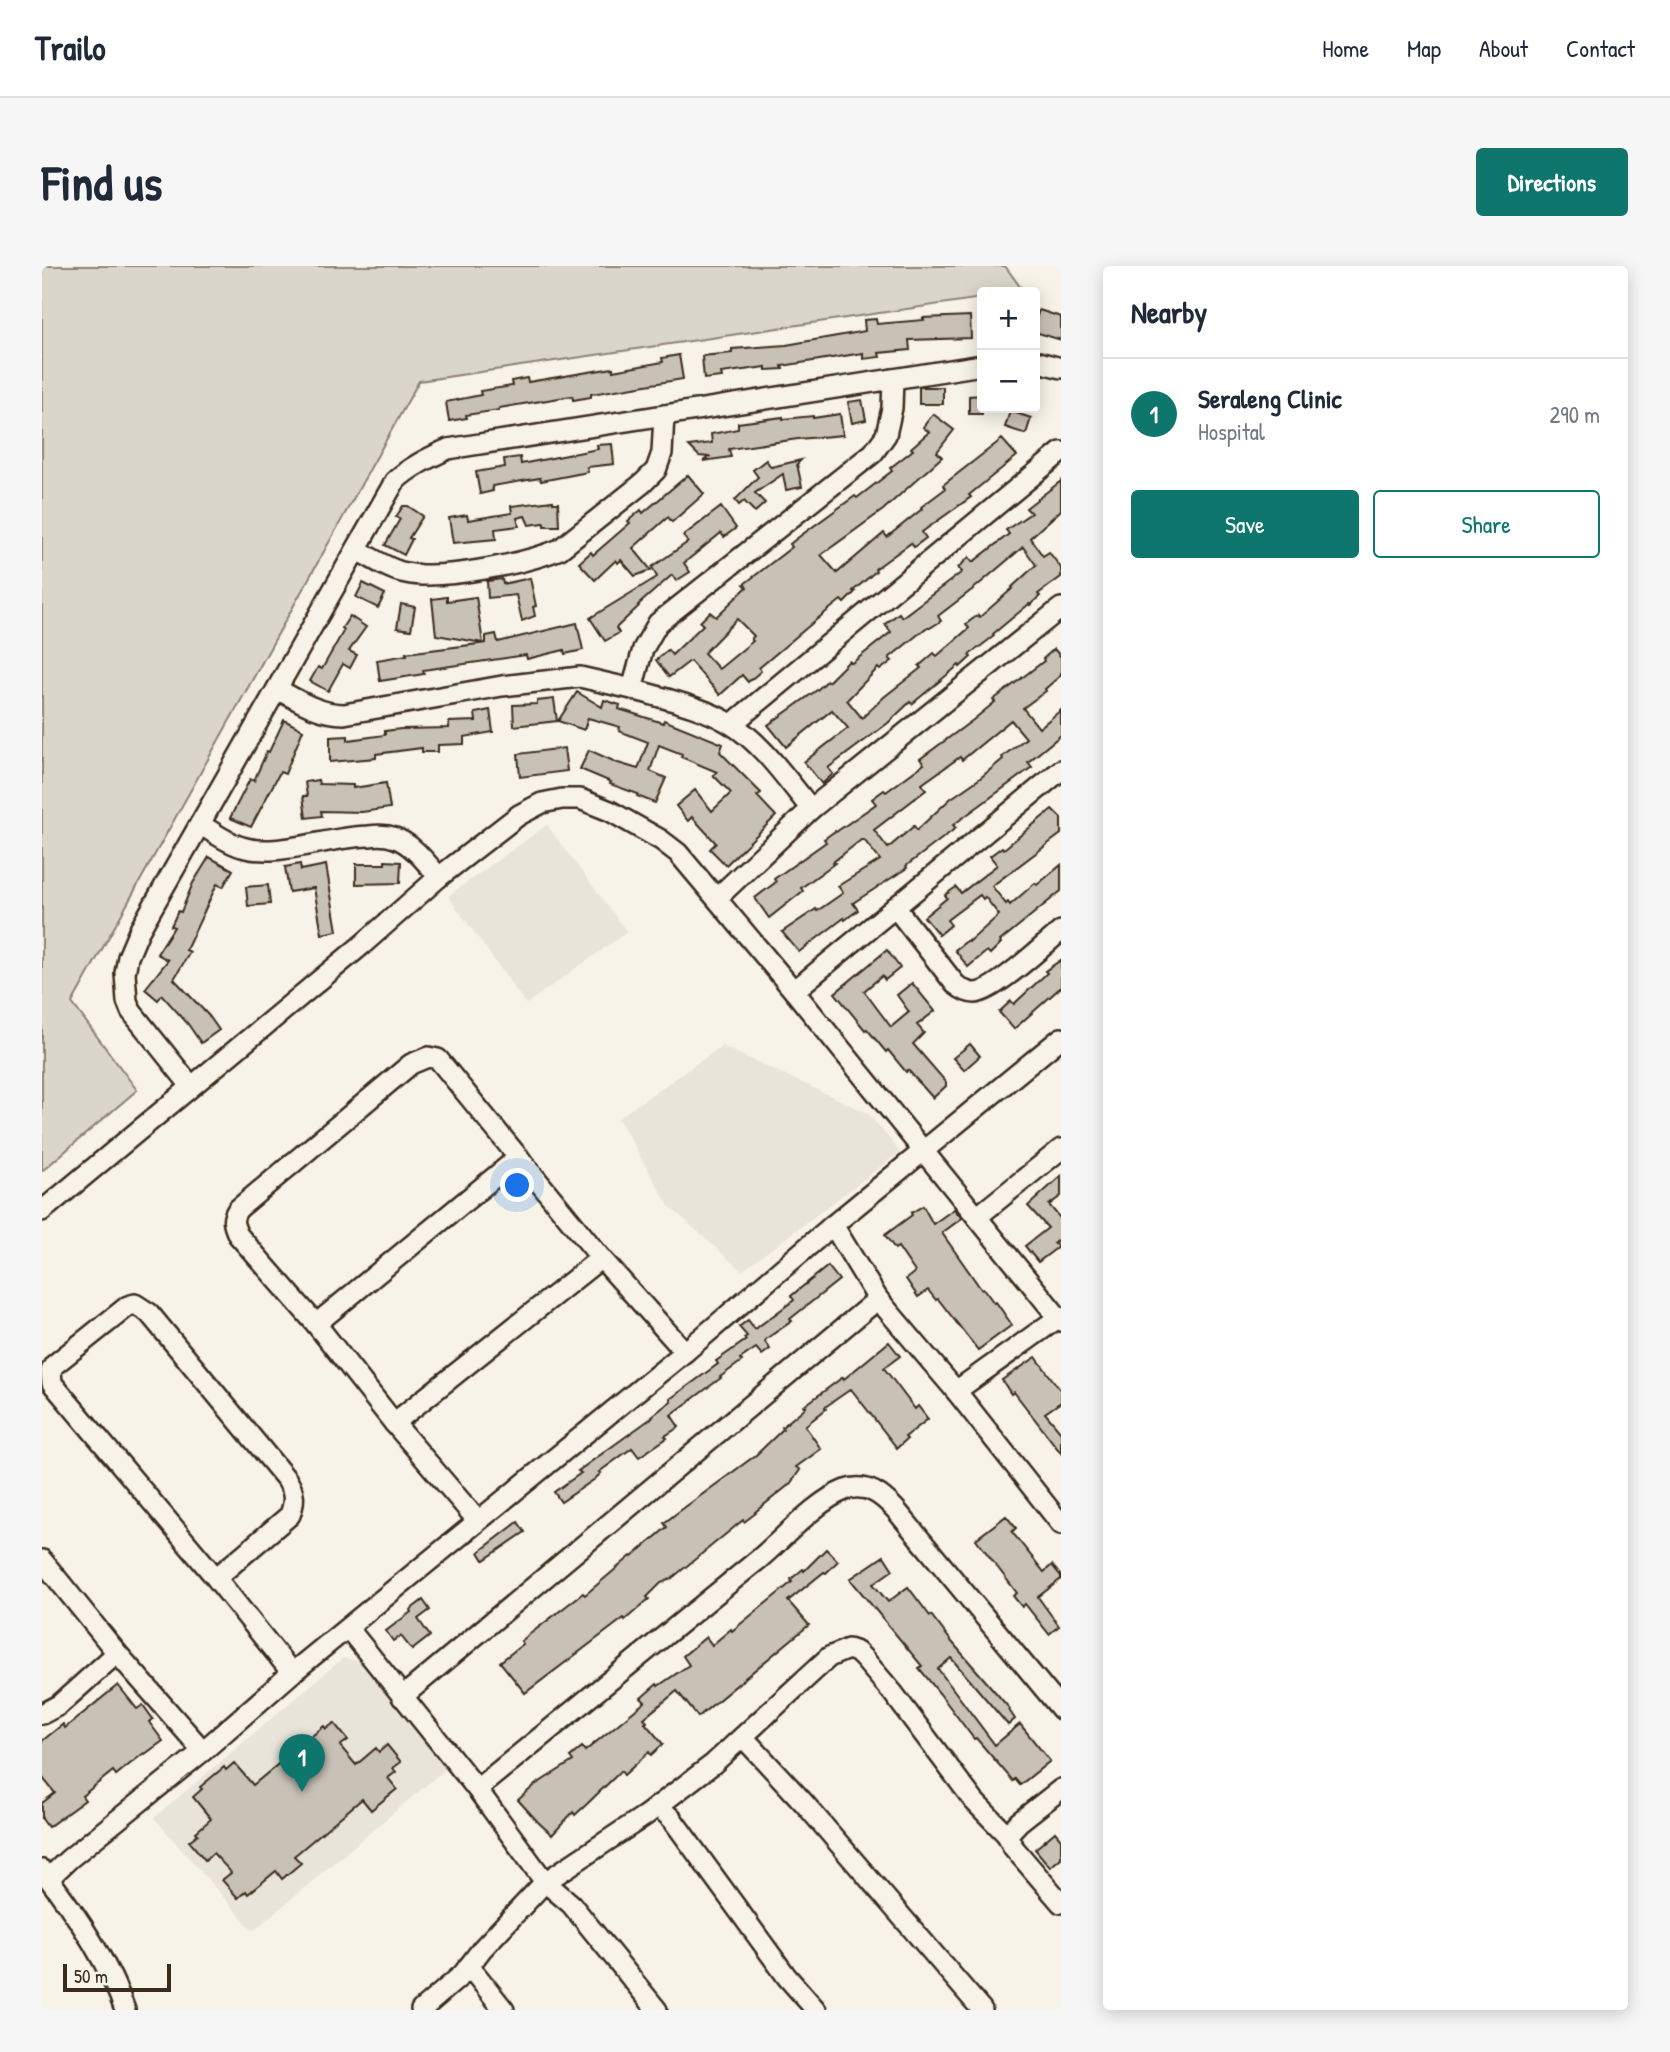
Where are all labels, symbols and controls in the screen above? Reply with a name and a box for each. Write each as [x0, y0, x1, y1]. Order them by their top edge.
text: Trailo [35, 26, 106, 70]
text: Home [1322, 32, 1369, 64]
text: Map [1407, 32, 1441, 64]
text: About [1479, 32, 1528, 64]
text: Contact [1566, 32, 1635, 64]
button: Directions [1476, 148, 1628, 216]
text: Find us [42, 149, 162, 215]
map controls [977, 287, 1040, 413]
button: + [977, 287, 1040, 350]
text: Nearby [1131, 292, 1207, 332]
button: − [977, 350, 1040, 413]
text: Seraleng Clinic [1198, 381, 1342, 416]
text: 1 [1150, 399, 1158, 430]
text: 290 m [1550, 399, 1600, 430]
text: Hospital [1198, 416, 1265, 447]
button: Save [1131, 490, 1359, 558]
button: Share [1373, 490, 1600, 558]
your location [500, 1168, 534, 1202]
pin: 1 [279, 1734, 325, 1792]
scale bar [63, 1961, 172, 1993]
text: 50 m [74, 1963, 108, 1989]

